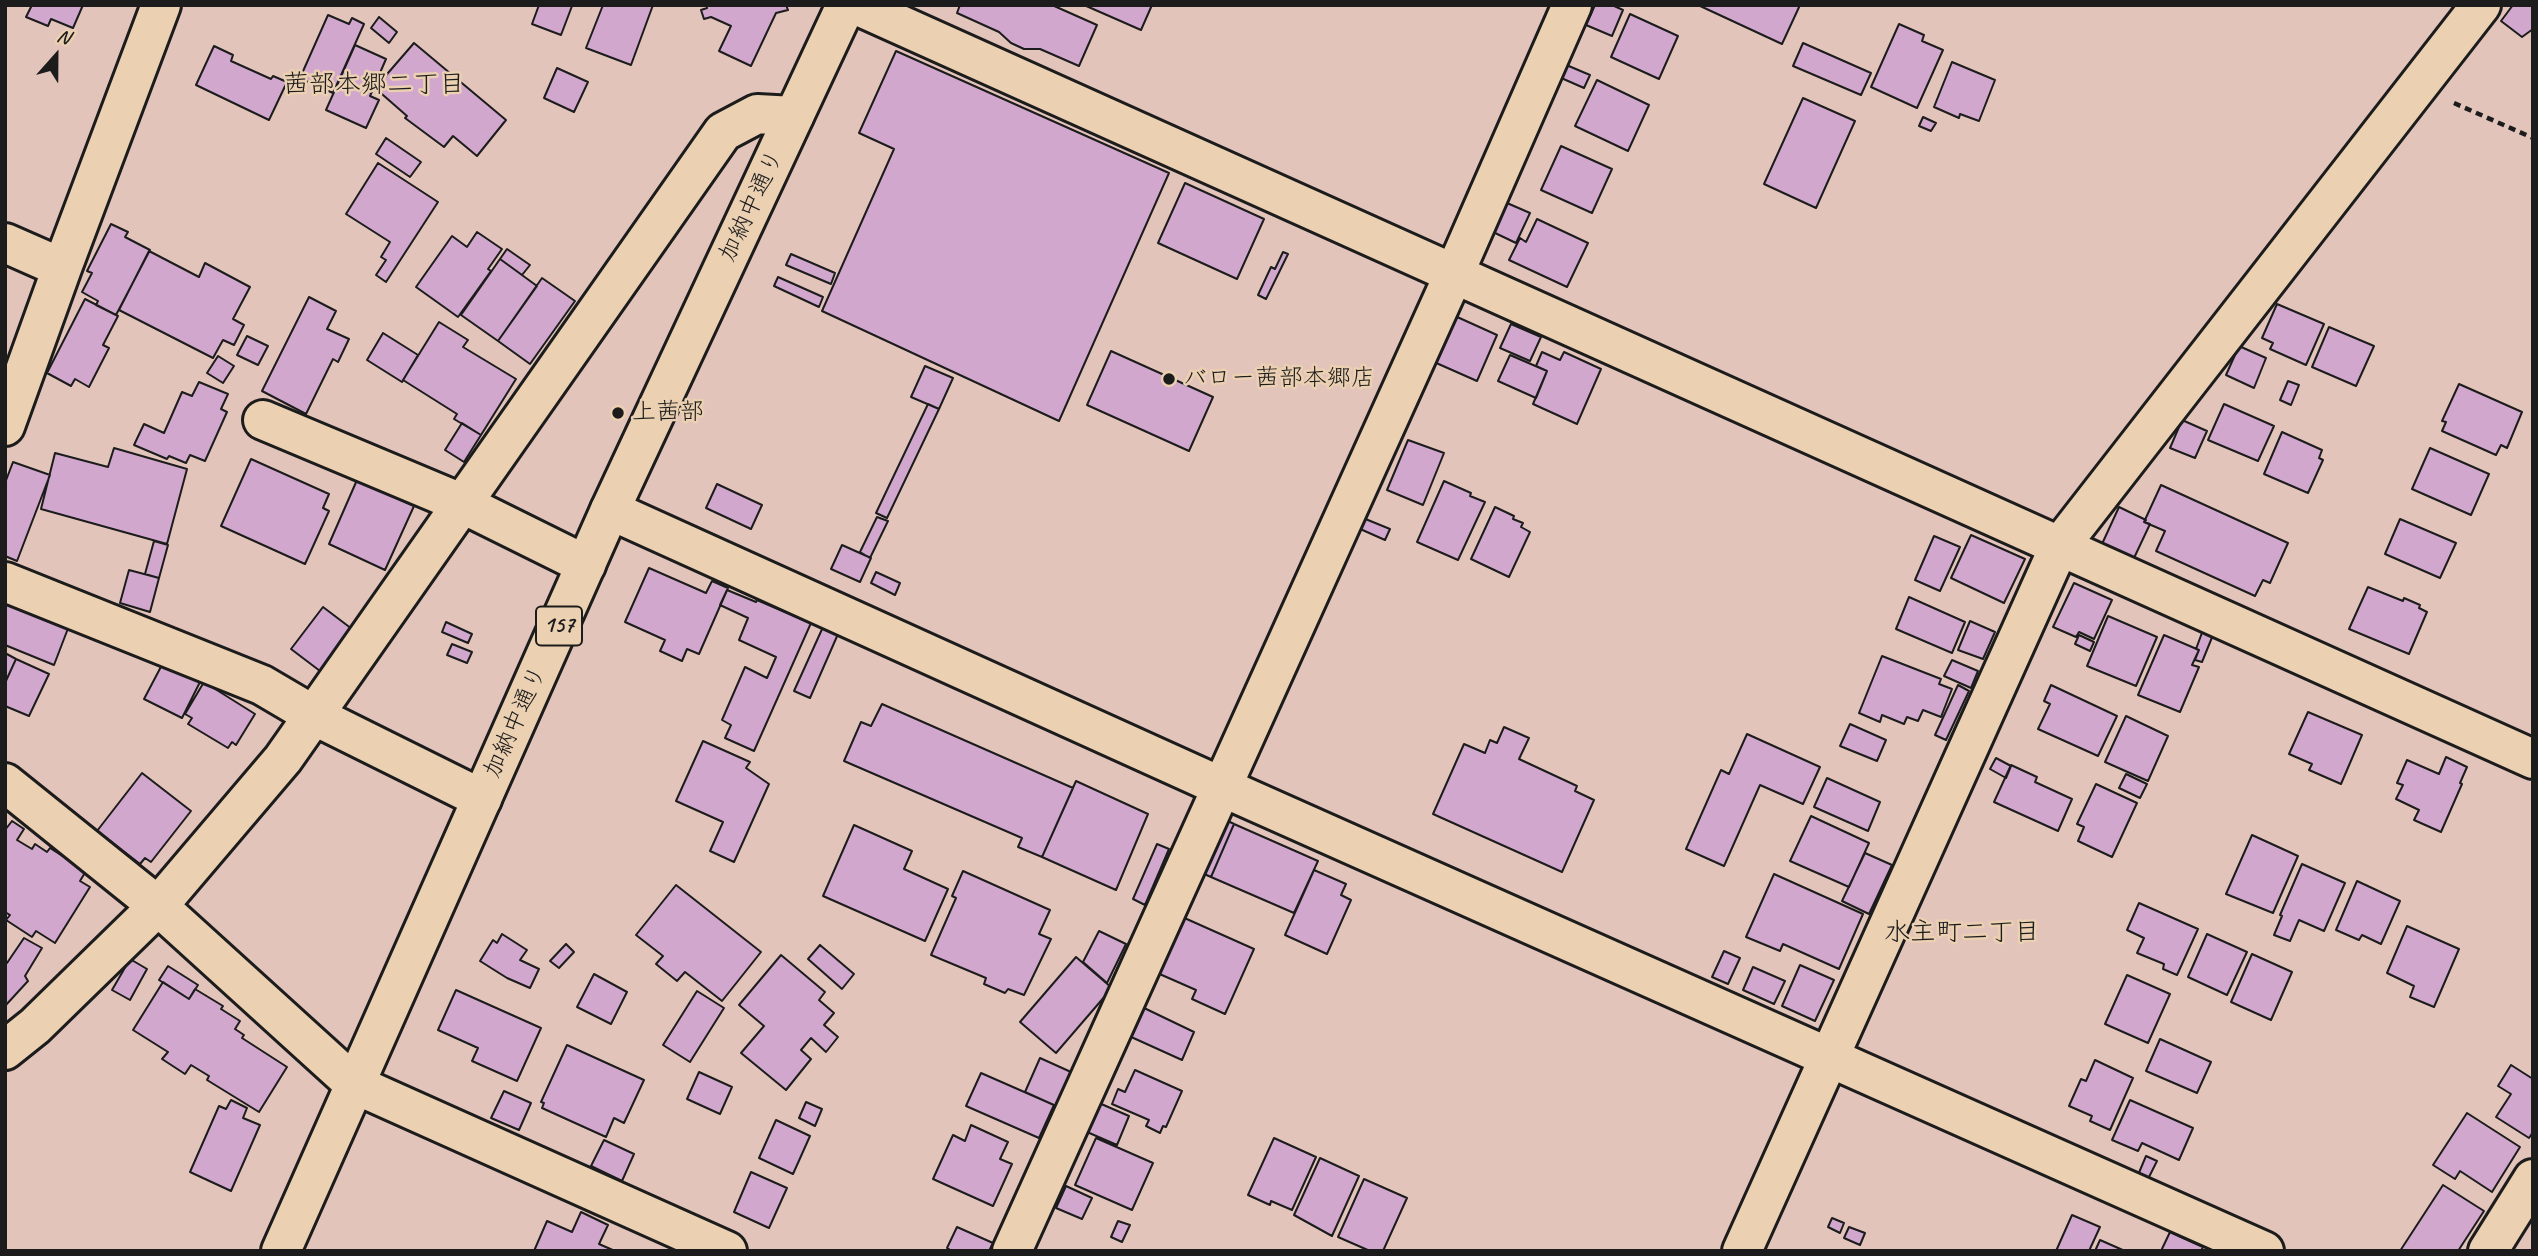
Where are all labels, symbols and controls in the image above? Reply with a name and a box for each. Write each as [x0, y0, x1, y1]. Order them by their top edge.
north arrow [21, 21, 91, 91]
text: N [54, 23, 73, 50]
district label: 茜部本郷二丁目 [283, 69, 465, 101]
street label: 加納中通り [714, 146, 790, 266]
place label: バロー茜部本郷店 [1183, 365, 1375, 393]
marker: バロー茜部本郷店 [1161, 371, 1177, 387]
place label: 上茜部 [632, 399, 704, 427]
marker: 上茜部 [610, 405, 626, 421]
road number: 157 [536, 606, 582, 646]
street label: 加納中通り [478, 661, 554, 783]
district label: 水主町二丁目 [1884, 917, 2040, 949]

